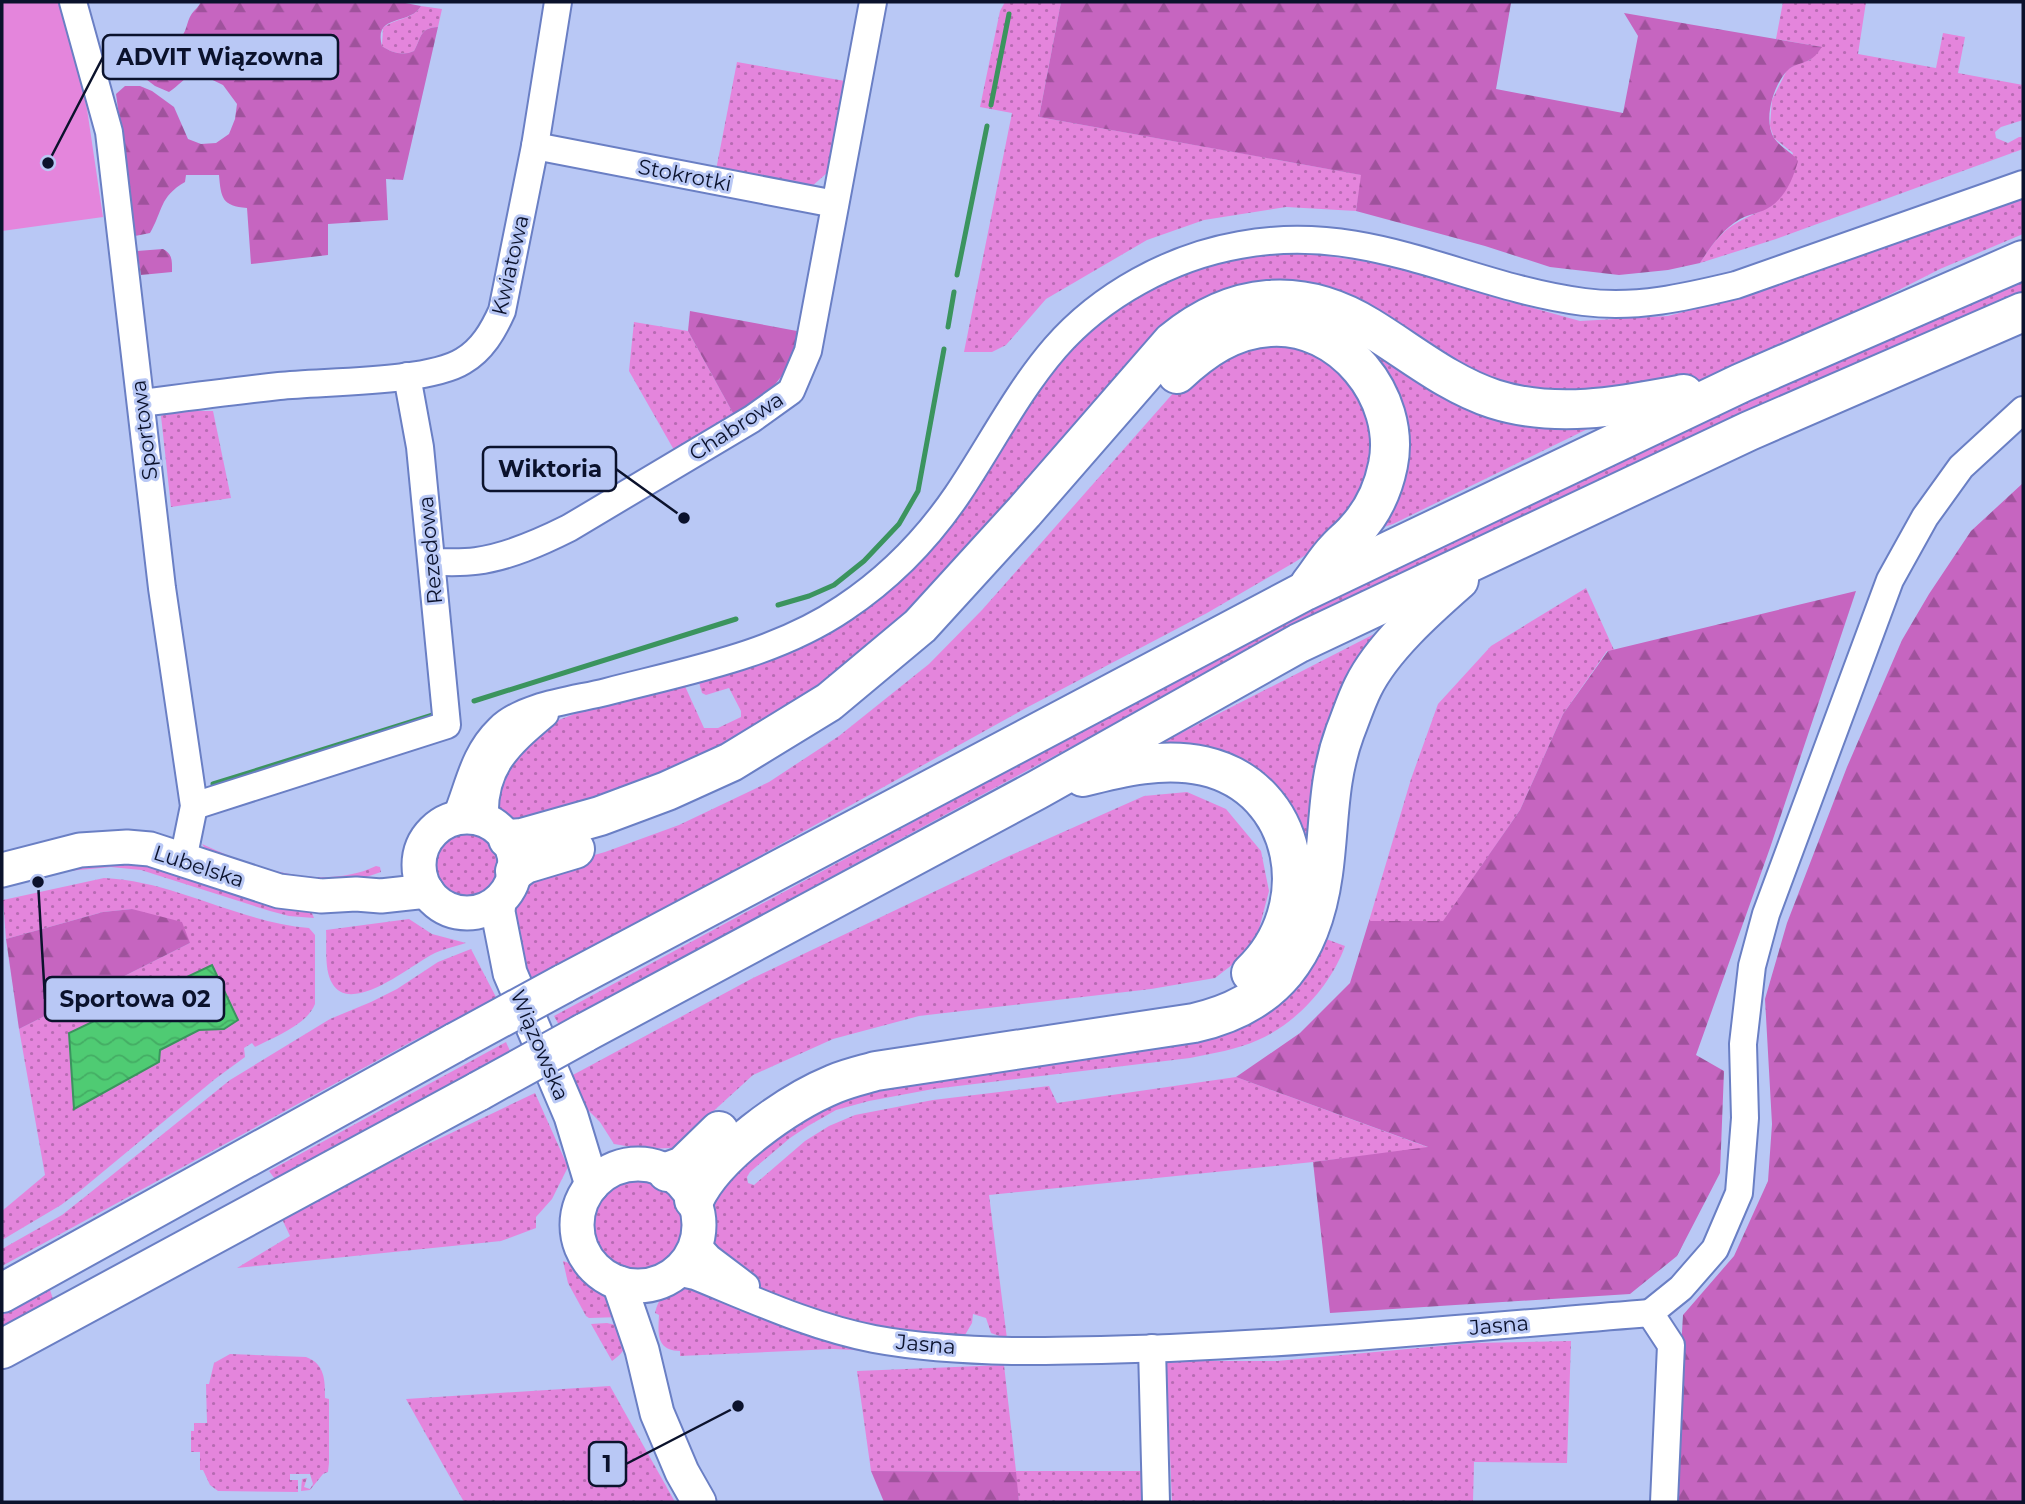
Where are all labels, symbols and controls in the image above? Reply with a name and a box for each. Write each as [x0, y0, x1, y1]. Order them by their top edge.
callout: ADVIT Wiązowna [103, 35, 338, 79]
text: ADVIT Wiązowna [115, 43, 324, 71]
street label: Stokrotki [636, 154, 734, 196]
street label: Kwiatowa [486, 212, 534, 318]
street label: Sportowa [125, 379, 163, 481]
street label: Chabrowa [684, 386, 788, 466]
callout: Wiktoria [483, 447, 616, 491]
text: Wiktoria [498, 455, 602, 483]
street label: Rezedowa [413, 495, 447, 605]
street label: Lubelska [150, 840, 248, 892]
callout: Sportowa 02 [45, 977, 224, 1021]
text: Sportowa 02 [59, 985, 211, 1013]
street label: Wiązowska [505, 986, 575, 1104]
street label: Jasna [1467, 1310, 1530, 1340]
street label: Jasna [894, 1329, 957, 1359]
callout: 1 [589, 1442, 626, 1486]
text: 1 [602, 1450, 612, 1478]

